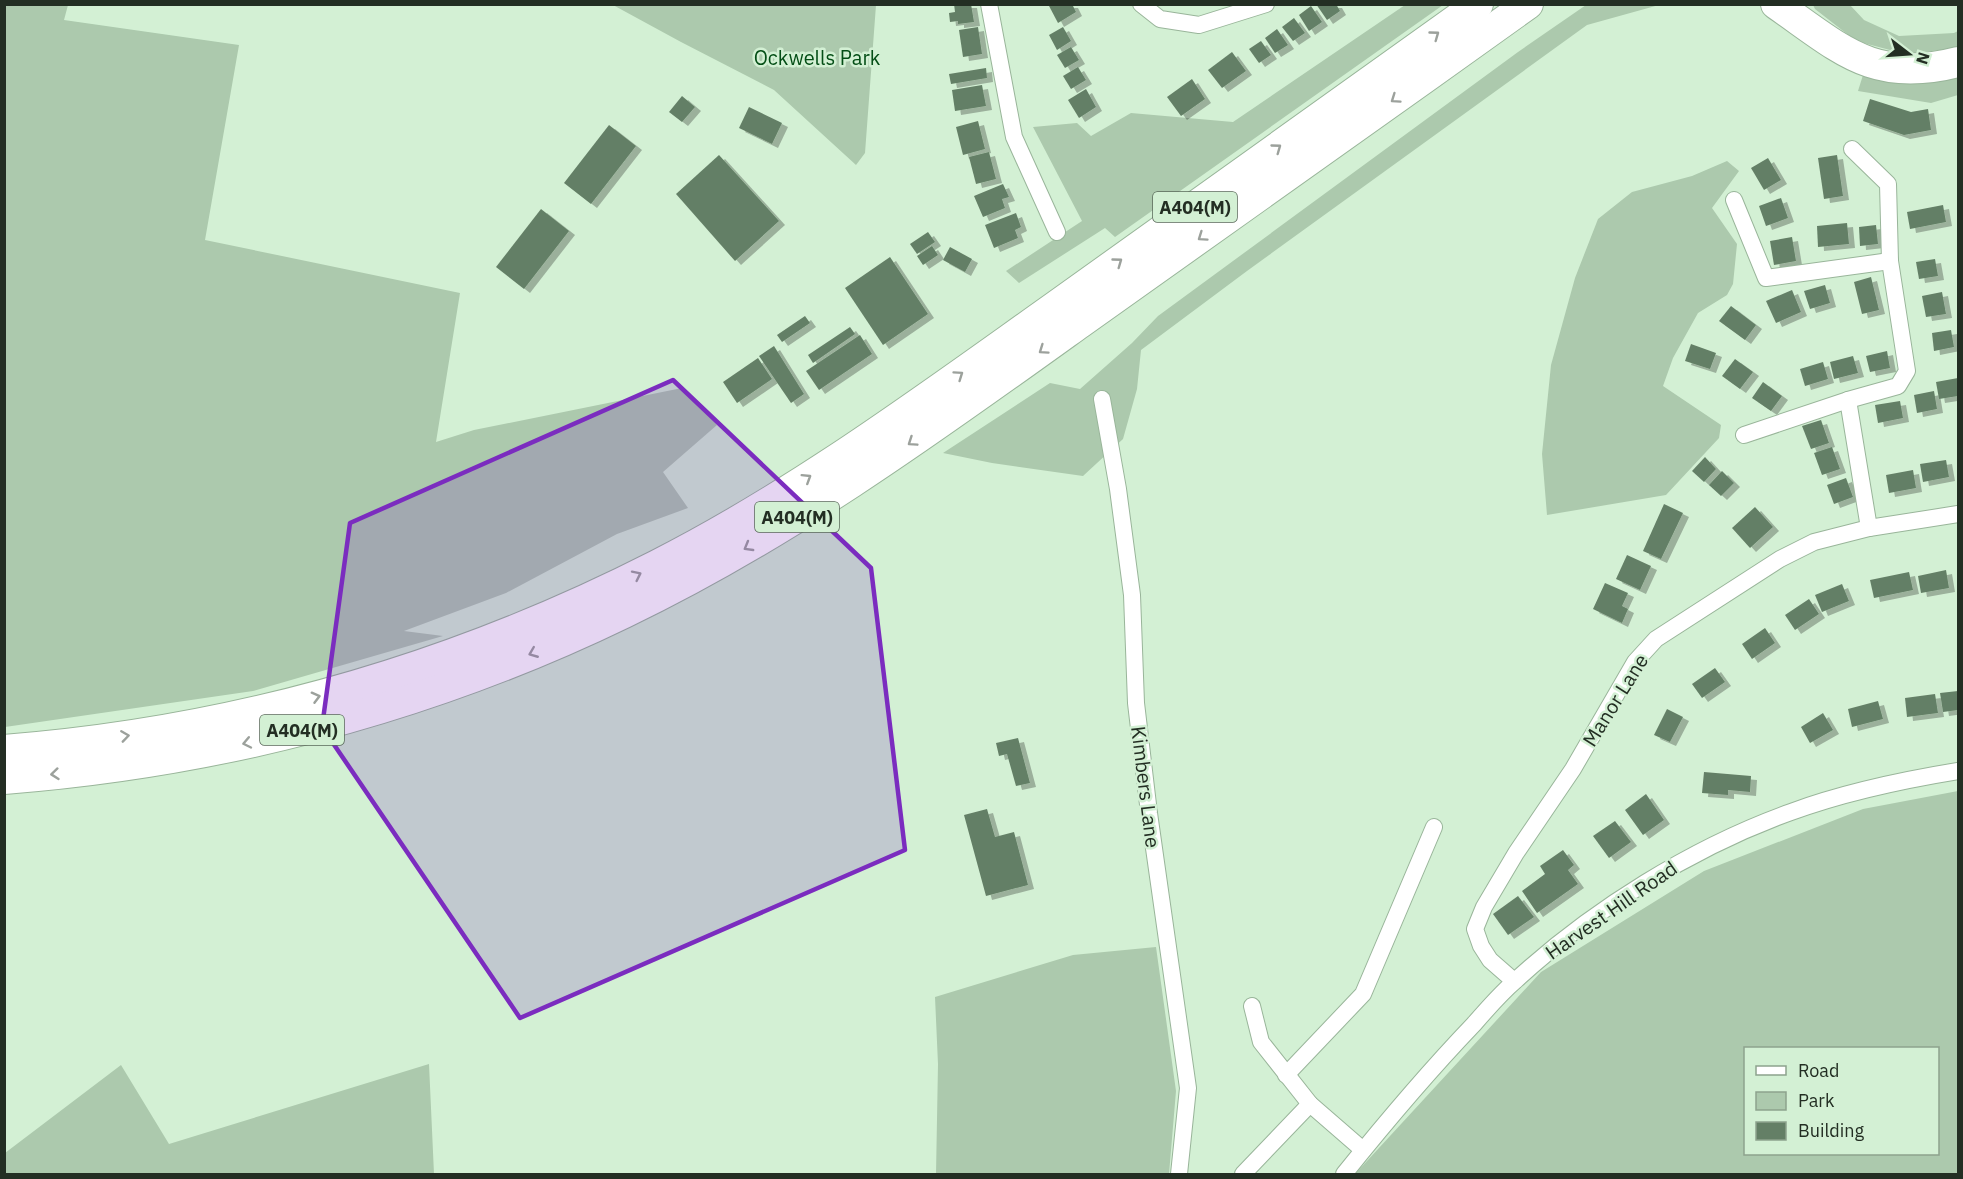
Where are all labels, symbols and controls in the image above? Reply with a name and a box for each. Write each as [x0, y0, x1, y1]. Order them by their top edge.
north arrow [1879, 24, 1939, 84]
one-way arrow [1429, 31, 1440, 42]
park label: Ockwells Park [754, 44, 881, 71]
text: N [1912, 50, 1935, 67]
one-way arrow [1390, 92, 1401, 103]
one-way arrow [1270, 144, 1281, 155]
road number: A404(M) [1153, 192, 1237, 222]
one-way arrow [1197, 230, 1208, 241]
one-way arrow [1112, 258, 1123, 269]
one-way arrow [1038, 343, 1049, 354]
one-way arrow [953, 371, 964, 382]
one-way arrow [908, 435, 919, 446]
one-way arrow [800, 474, 811, 485]
road number: A404(M) [755, 502, 839, 532]
one-way arrow [744, 539, 754, 551]
one-way arrow [631, 570, 642, 582]
one-way arrow [528, 646, 539, 658]
street label: Manor Lane [1576, 648, 1654, 751]
one-way arrow [311, 692, 321, 705]
road number: A404(M) [260, 715, 344, 745]
street label: Kimbers Lane [1125, 725, 1167, 849]
one-way arrow [121, 731, 130, 743]
one-way arrow [243, 736, 253, 749]
one-way arrow [50, 767, 59, 780]
street label: Harvest Hill Road [1540, 854, 1682, 966]
legend [1744, 1047, 1939, 1155]
text: Road [1798, 1059, 1839, 1082]
text: Park [1798, 1089, 1835, 1112]
text: Building [1798, 1119, 1865, 1142]

